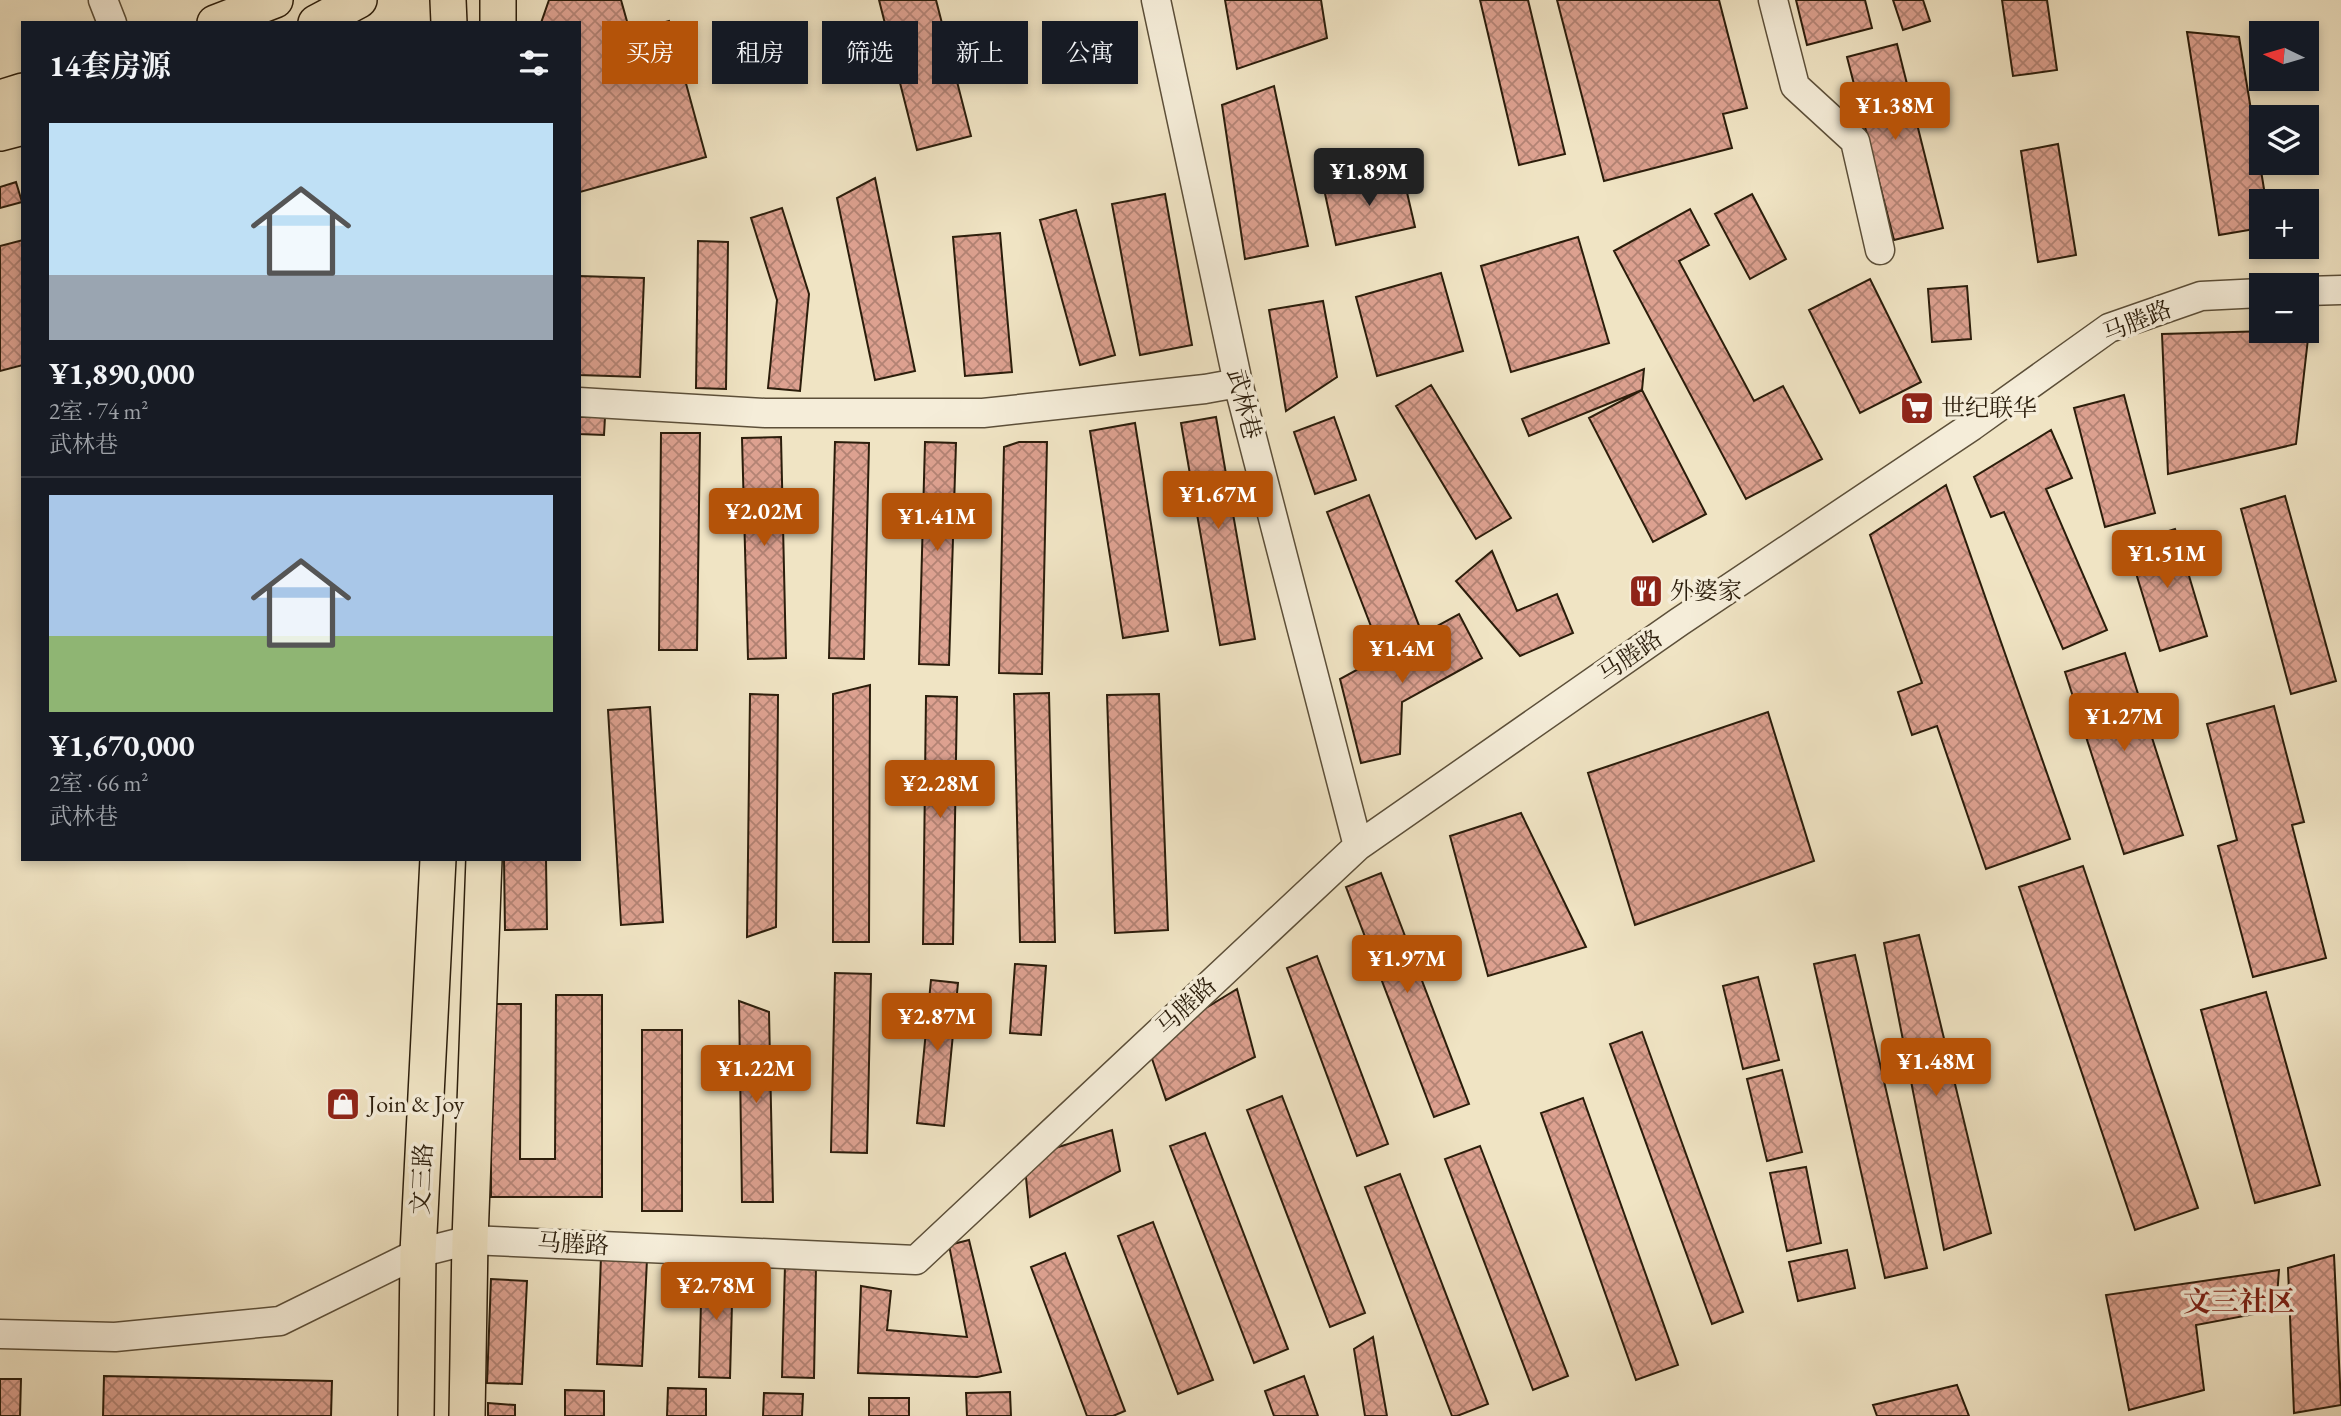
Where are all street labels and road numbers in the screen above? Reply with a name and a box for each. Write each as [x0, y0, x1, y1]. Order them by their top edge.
street label: 马塍路 [2098, 293, 2176, 348]
street label: 武林巷 [1221, 365, 1268, 443]
street label: 马塍路 [1591, 622, 1668, 689]
street label: 马塍路 [1149, 970, 1223, 1042]
street label: 文三路 [404, 1142, 439, 1216]
street label: 马塍路 [536, 1226, 610, 1261]

